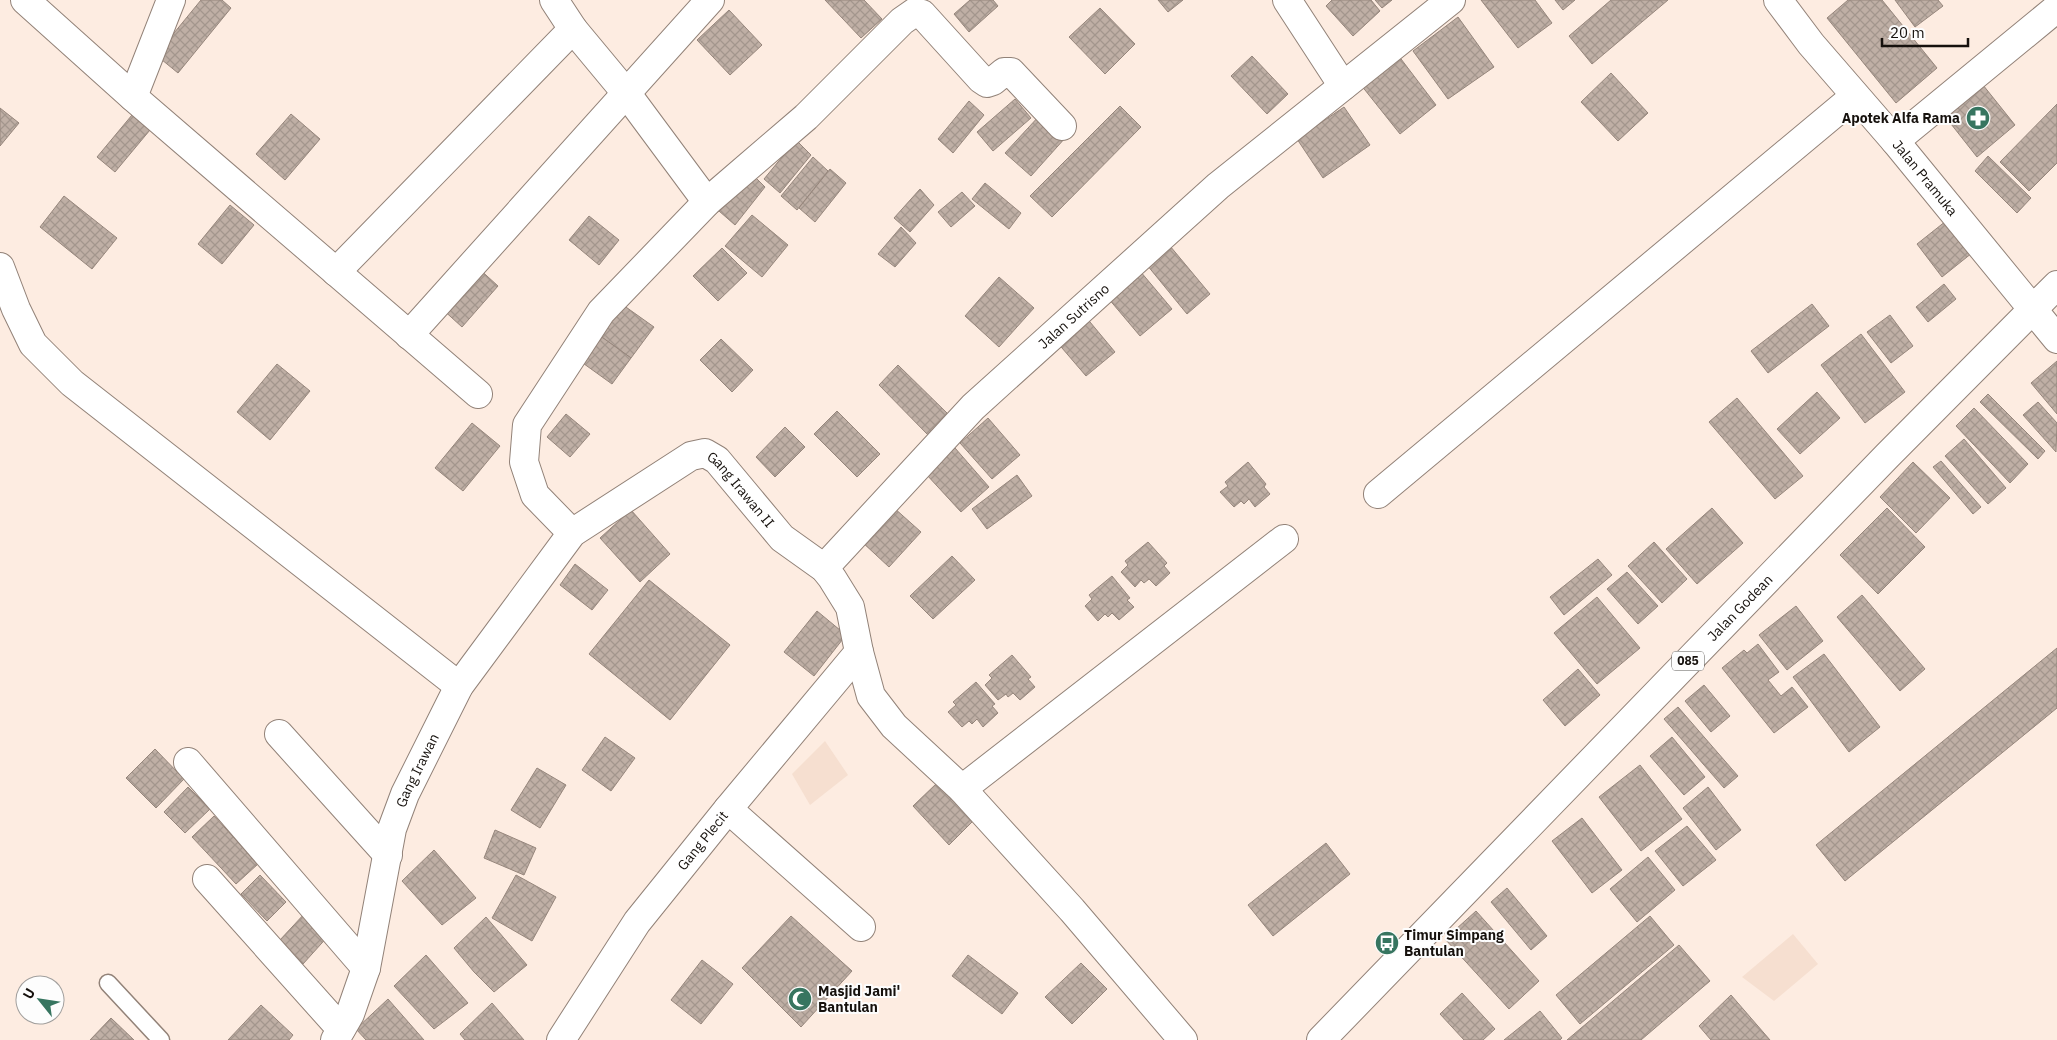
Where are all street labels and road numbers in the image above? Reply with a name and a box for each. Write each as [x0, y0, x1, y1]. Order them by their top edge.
street label: Jalan Pramuka [1889, 136, 1962, 220]
street label: Jalan Sutrisno [1034, 279, 1113, 353]
street label: Gang Irawan II [704, 447, 778, 531]
street label: Jalan Godean [1704, 571, 1776, 645]
road number: 085 [1672, 651, 1704, 670]
street label: Gang Irawan [392, 730, 443, 810]
street label: Gang Plecit [673, 807, 732, 874]

